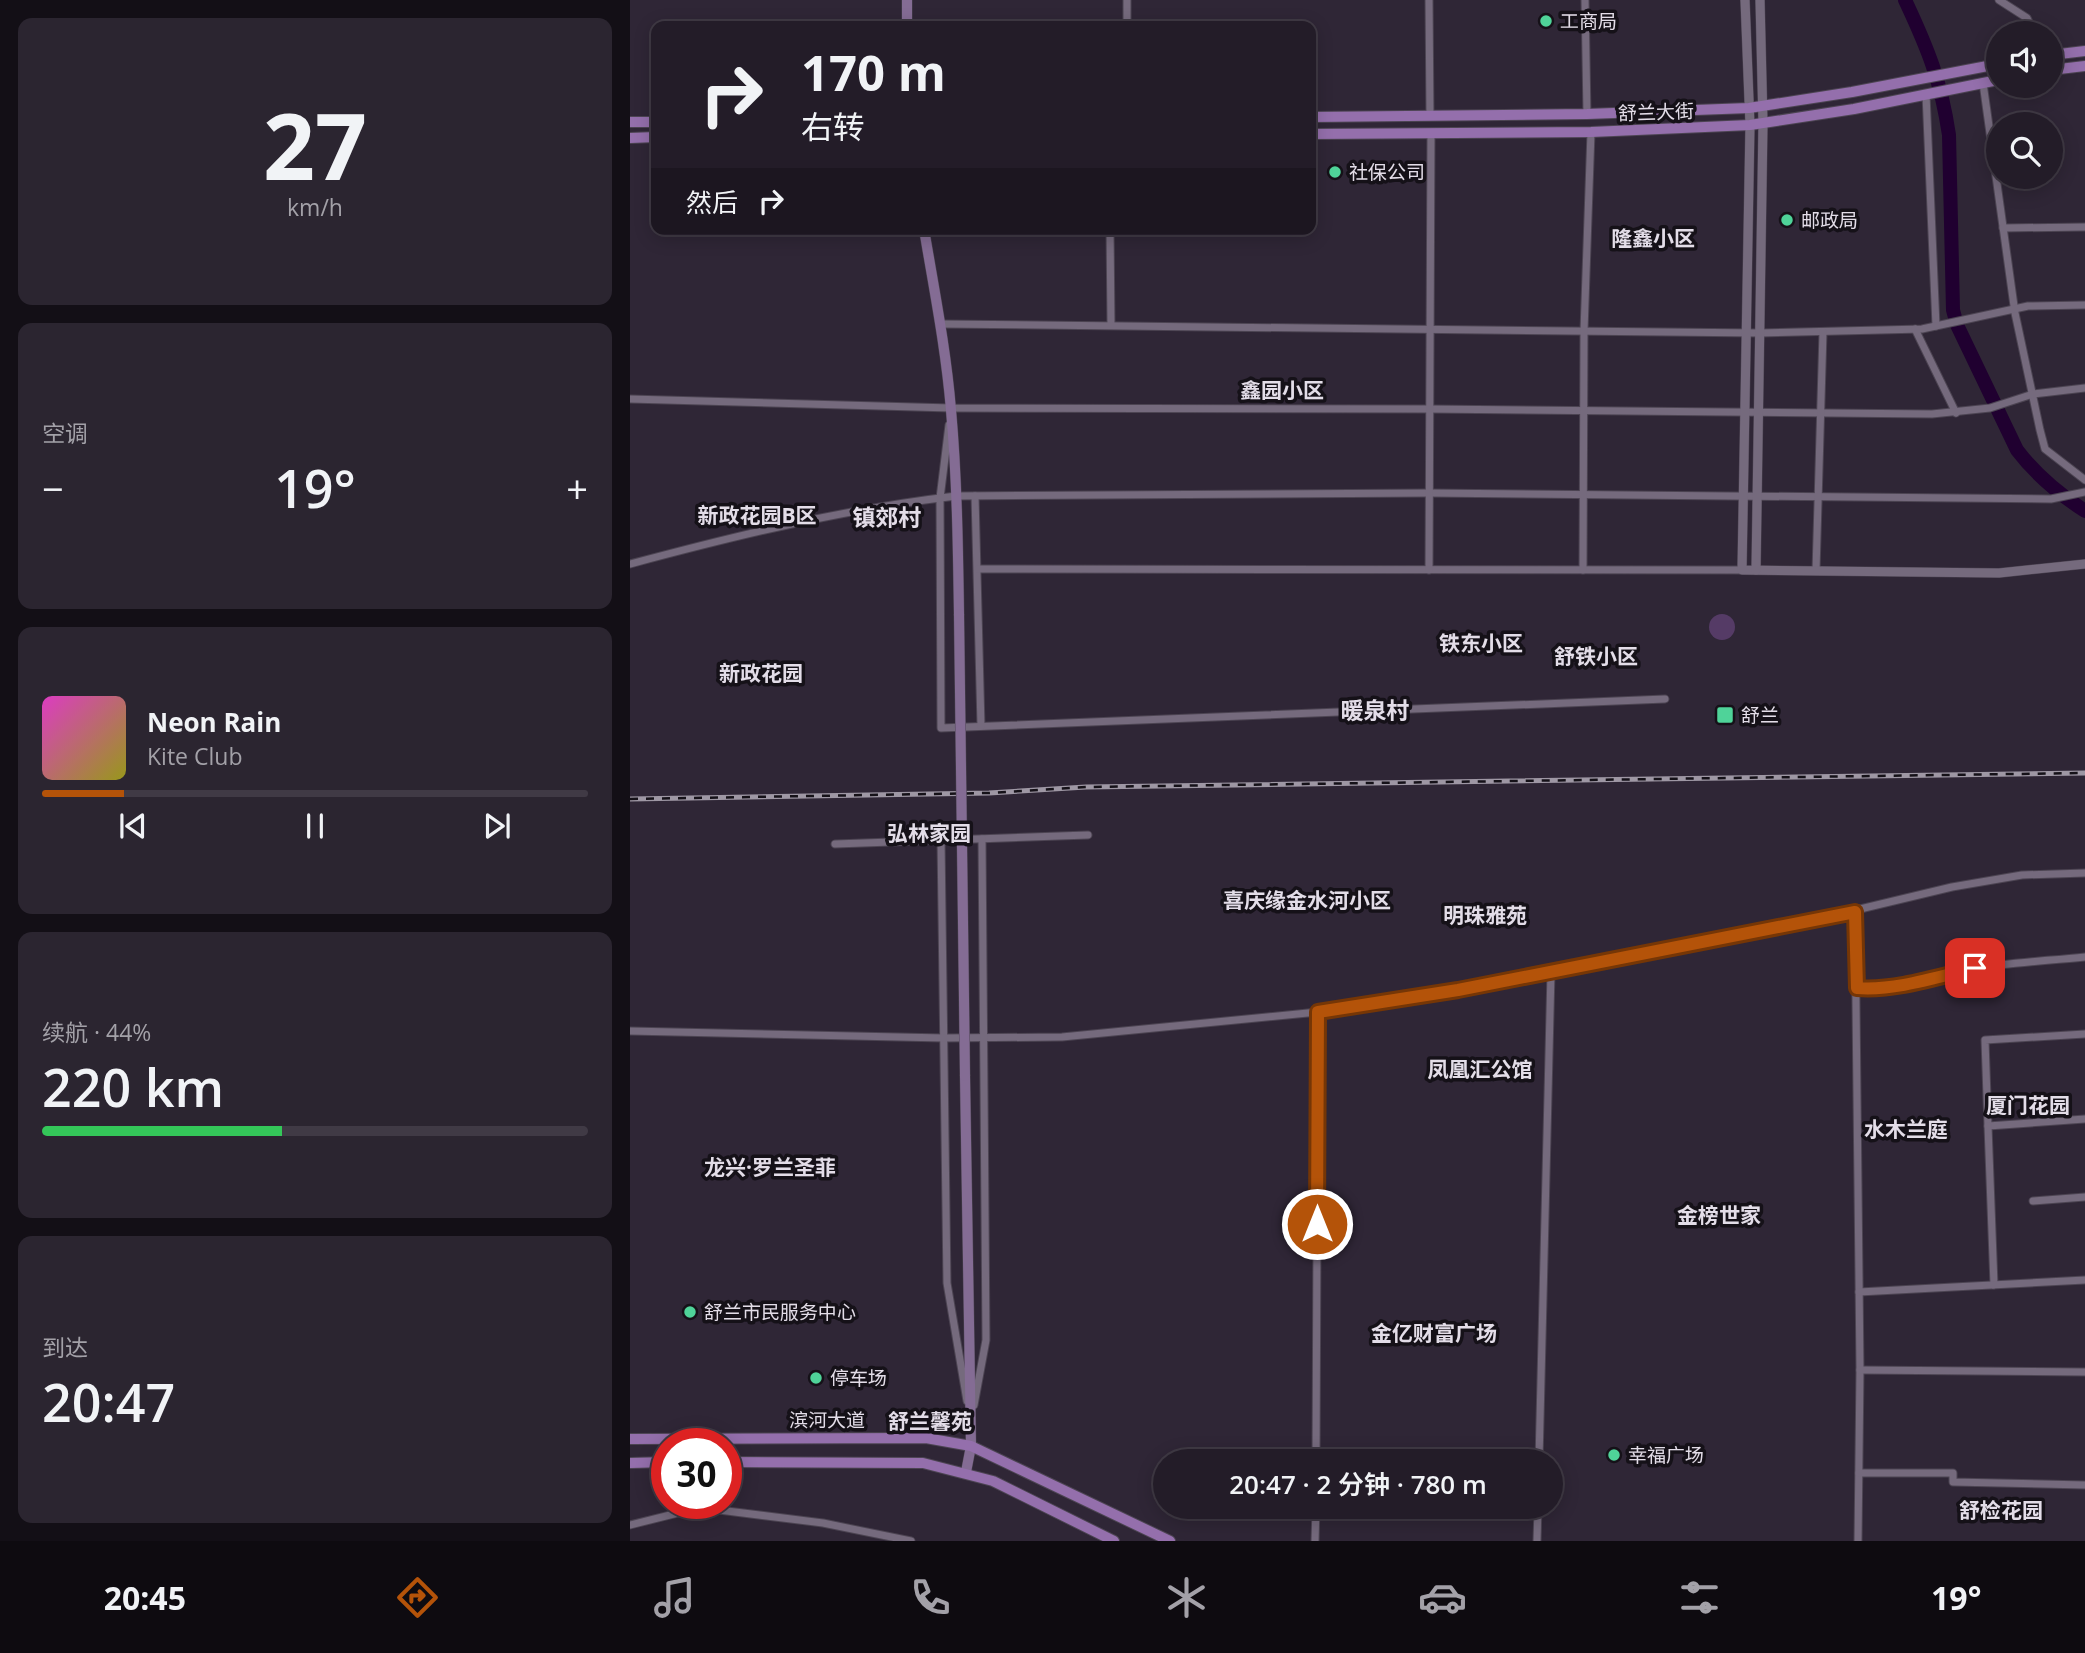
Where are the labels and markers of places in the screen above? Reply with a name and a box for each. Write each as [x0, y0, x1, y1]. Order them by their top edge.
place label: 工商局 [1560, 8, 1617, 34]
marker: 工商局 [1538, 13, 1554, 29]
place label: 社保公司 [1349, 159, 1425, 185]
marker: 社保公司 [1327, 164, 1343, 180]
place label: 邮政局 [1801, 207, 1858, 233]
marker: 邮政局 [1779, 212, 1795, 228]
place label: 舒兰 [1741, 702, 1779, 728]
marker: 舒兰 [1715, 705, 1735, 725]
pin [1945, 938, 2005, 998]
place label: 舒兰市民服务中心 [704, 1299, 856, 1325]
marker: 舒兰市民服务中心 [682, 1304, 698, 1320]
place label: 停车场 [830, 1365, 887, 1391]
marker: 停车场 [808, 1370, 824, 1386]
place label: 幸福广场 [1628, 1442, 1704, 1468]
marker: 幸福广场 [1606, 1447, 1622, 1463]

